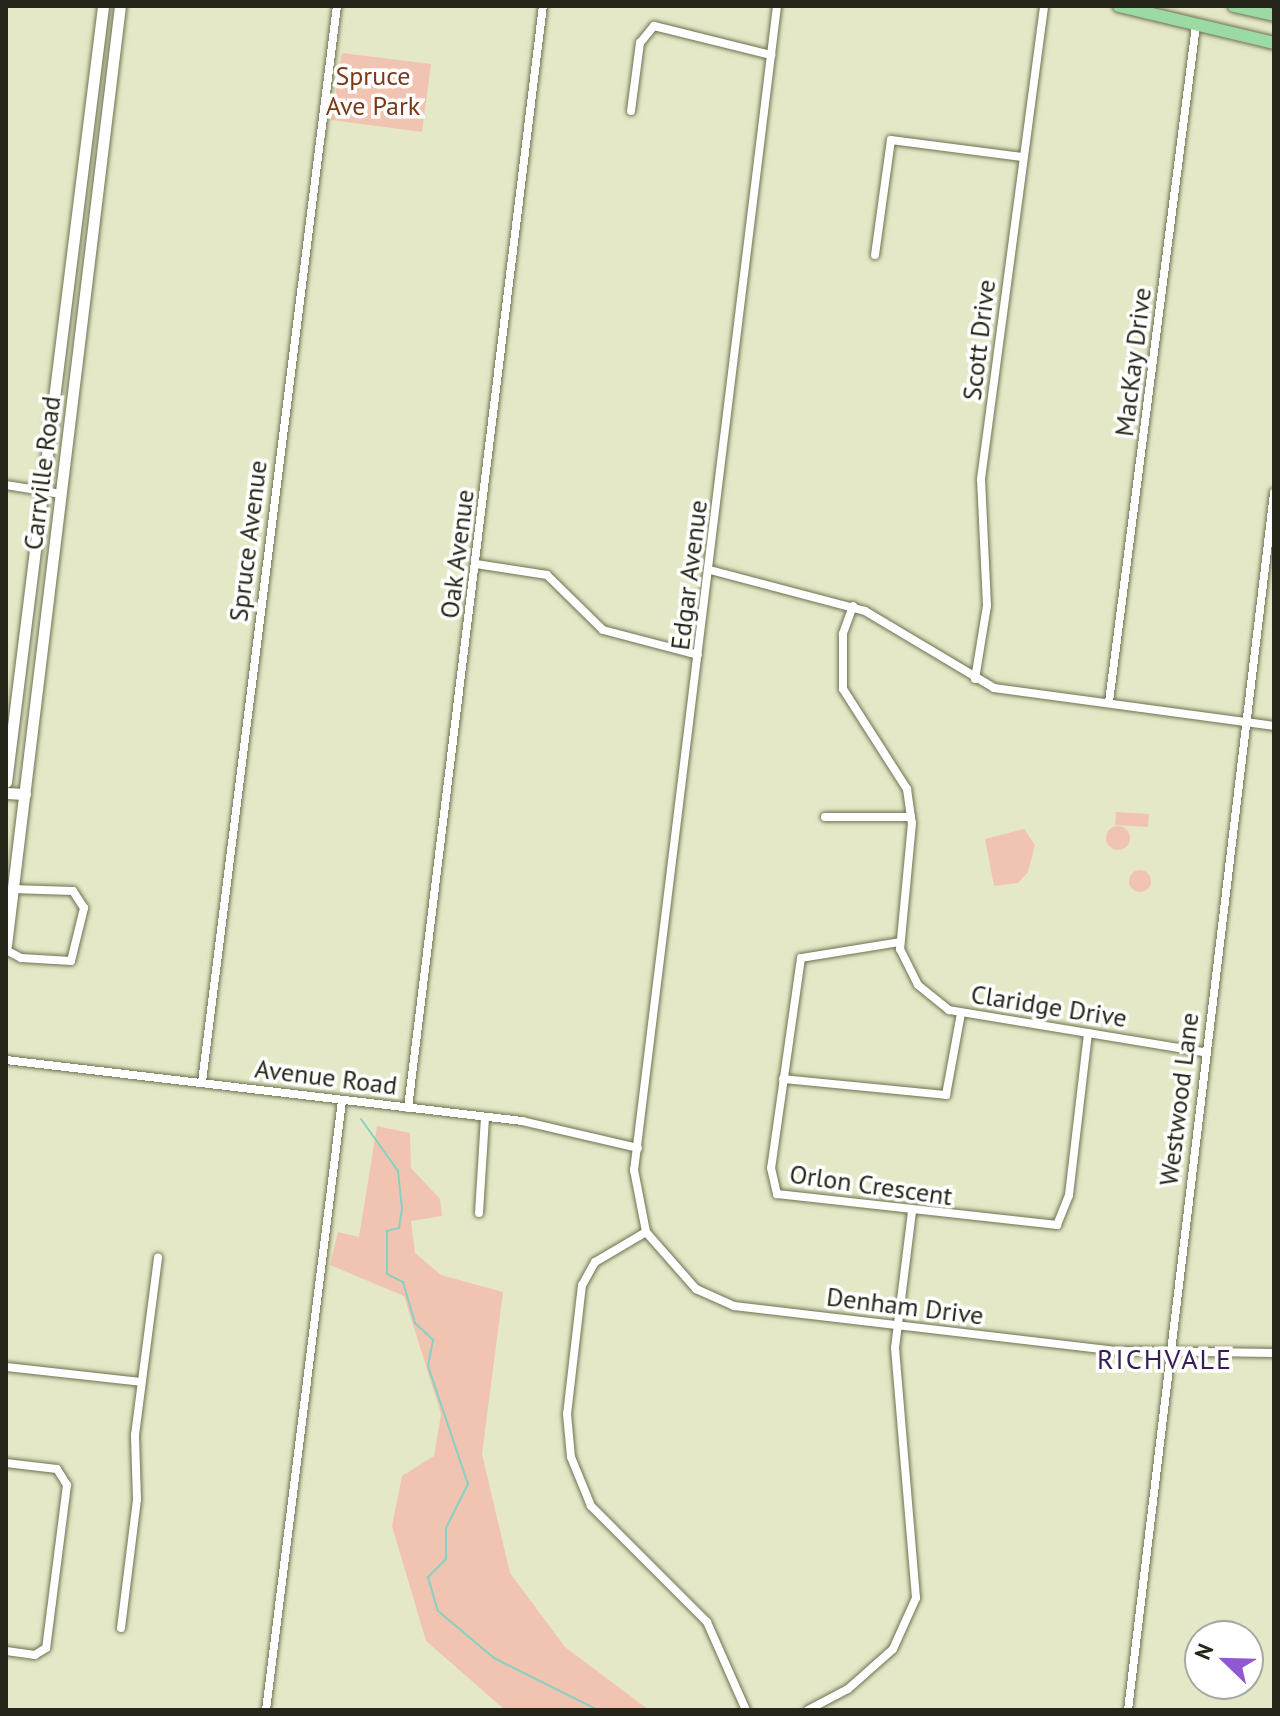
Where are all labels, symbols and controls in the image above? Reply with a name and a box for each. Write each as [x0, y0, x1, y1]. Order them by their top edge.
park label: Spruce Ave Park [326, 60, 420, 122]
street label: Scott Drive [956, 278, 1002, 402]
street label: MacKay Drive [1108, 285, 1158, 439]
street label: Carrville Road [17, 394, 67, 552]
street label: Spruce Avenue [223, 458, 273, 624]
street label: Oak Avenue [434, 487, 480, 621]
street label: Edgar Avenue [664, 498, 714, 652]
street label: Claridge Drive [969, 978, 1129, 1034]
street label: Westwood Lane [1153, 1011, 1205, 1187]
street label: Avenue Road [253, 1053, 399, 1101]
street label: Orlon Crescent [788, 1158, 954, 1212]
street label: Denham Drive [825, 1281, 985, 1331]
district label: RICHVALE [1097, 1342, 1233, 1376]
north arrow [1184, 1620, 1264, 1700]
text: N [1188, 1639, 1219, 1664]

